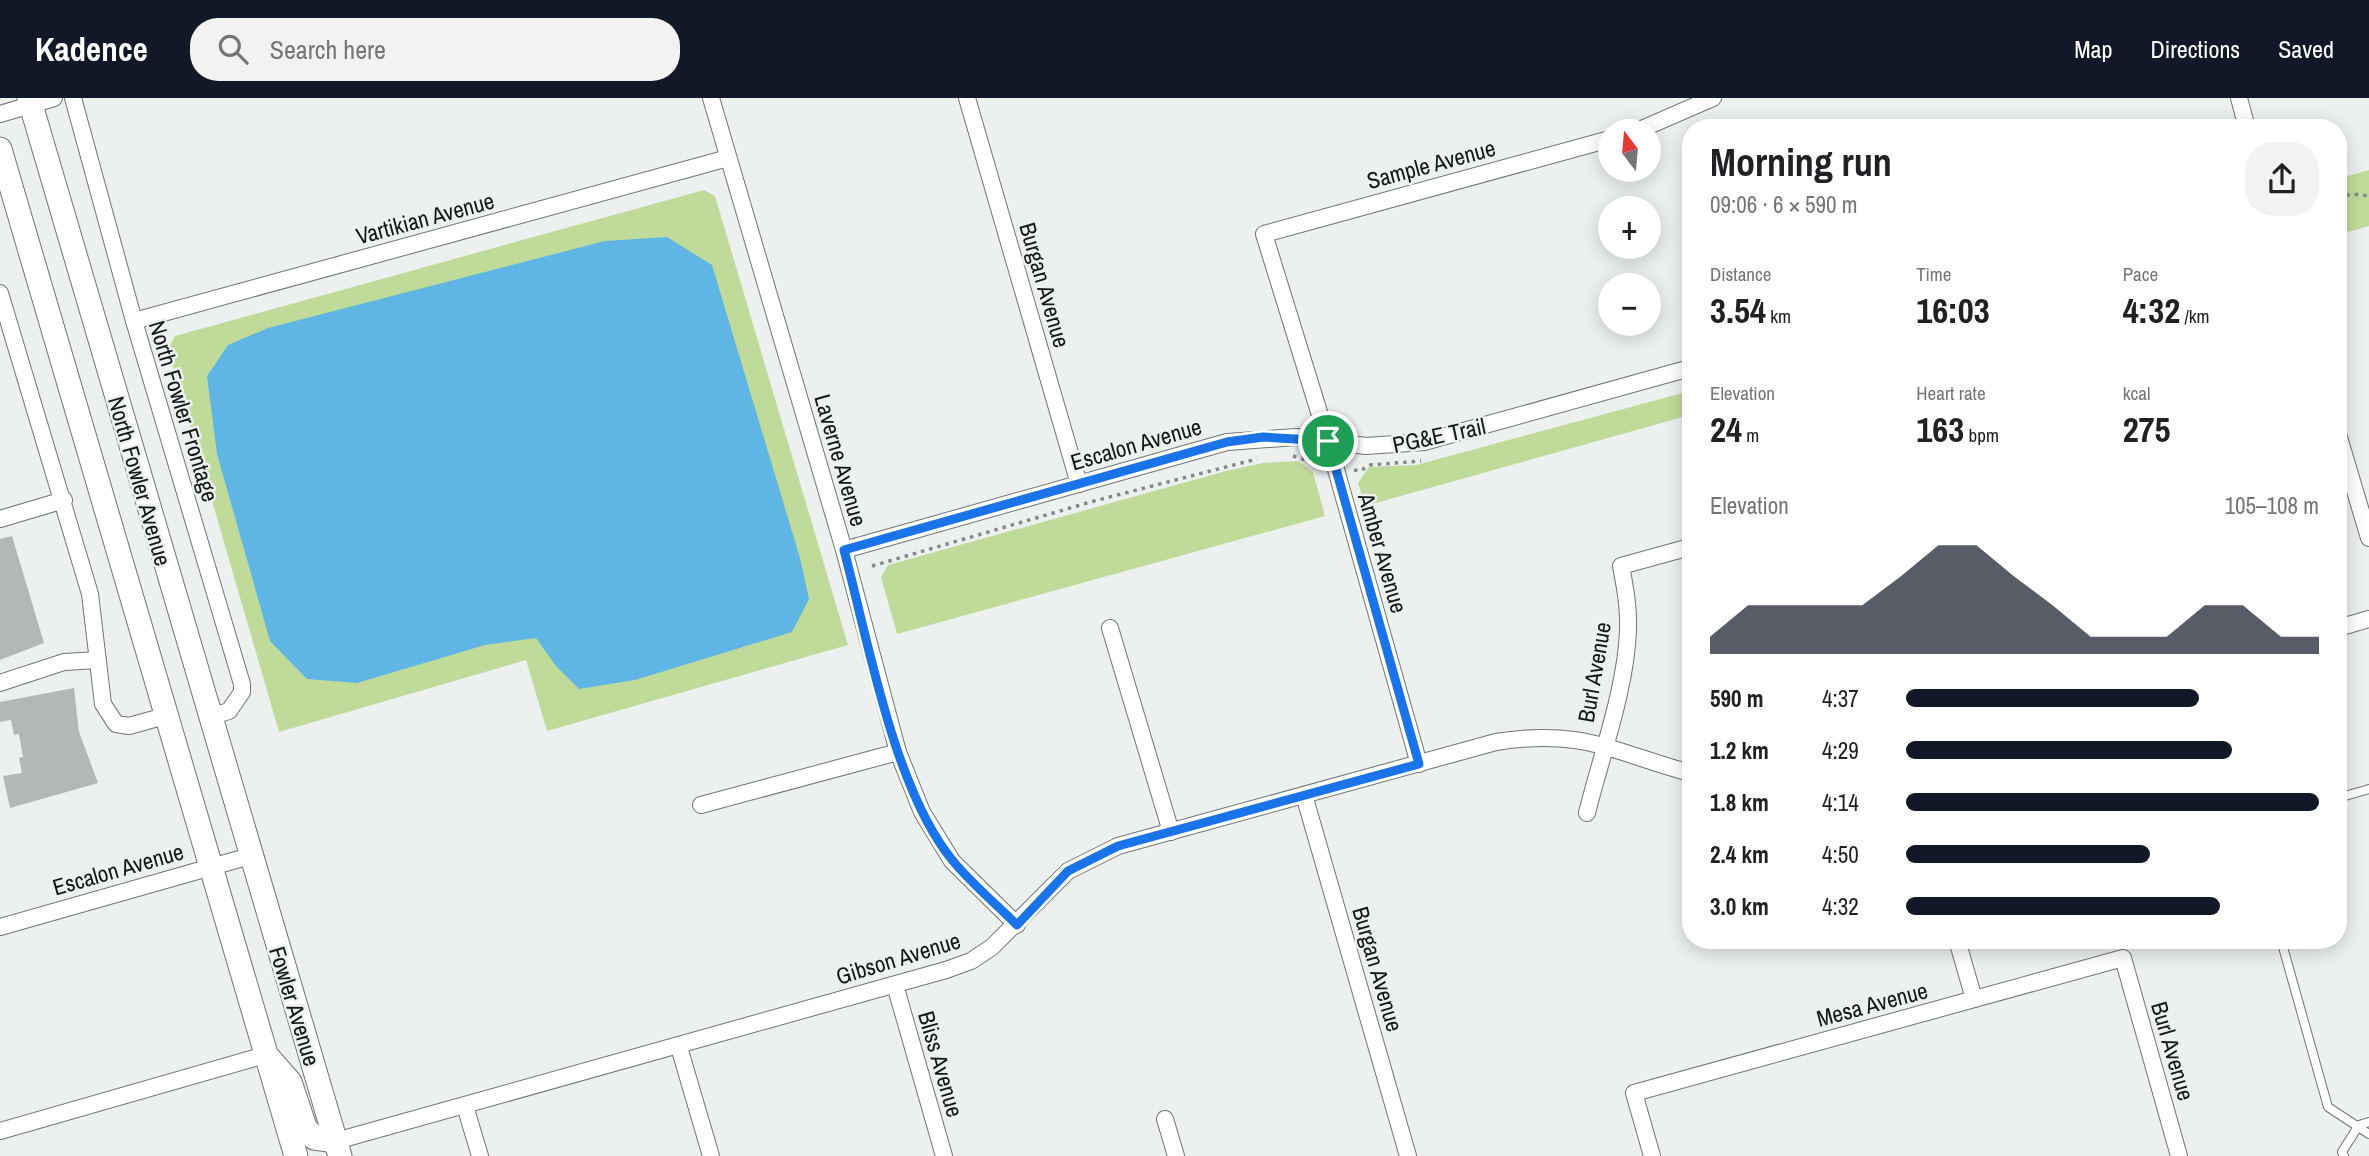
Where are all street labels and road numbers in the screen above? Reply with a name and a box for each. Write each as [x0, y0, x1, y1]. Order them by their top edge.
street label: Sample Avenue [1363, 132, 1499, 196]
street label: Vartikian Avenue [352, 185, 498, 251]
street label: Burgan Avenue [1012, 219, 1078, 351]
street label: North Fowler Frontage [142, 317, 226, 505]
street label: Laverne Avenue [807, 390, 875, 530]
street label: North Fowler Avenue [101, 393, 179, 569]
street label: PG&E Trail [1390, 410, 1488, 460]
street label: Escalon Avenue [1067, 411, 1205, 477]
street label: Amber Avenue [1351, 488, 1415, 617]
street label: Burl Avenue [1570, 619, 1618, 725]
street label: Escalon Avenue [49, 836, 187, 902]
street label: Burgan Avenue [1345, 903, 1411, 1035]
street label: Gibson Avenue [832, 924, 964, 992]
street label: Fowler Avenue [262, 942, 328, 1070]
street label: Mesa Avenue [1813, 974, 1931, 1034]
street label: Burl Avenue [2144, 998, 2202, 1104]
street label: Bliss Avenue [911, 1007, 971, 1121]

